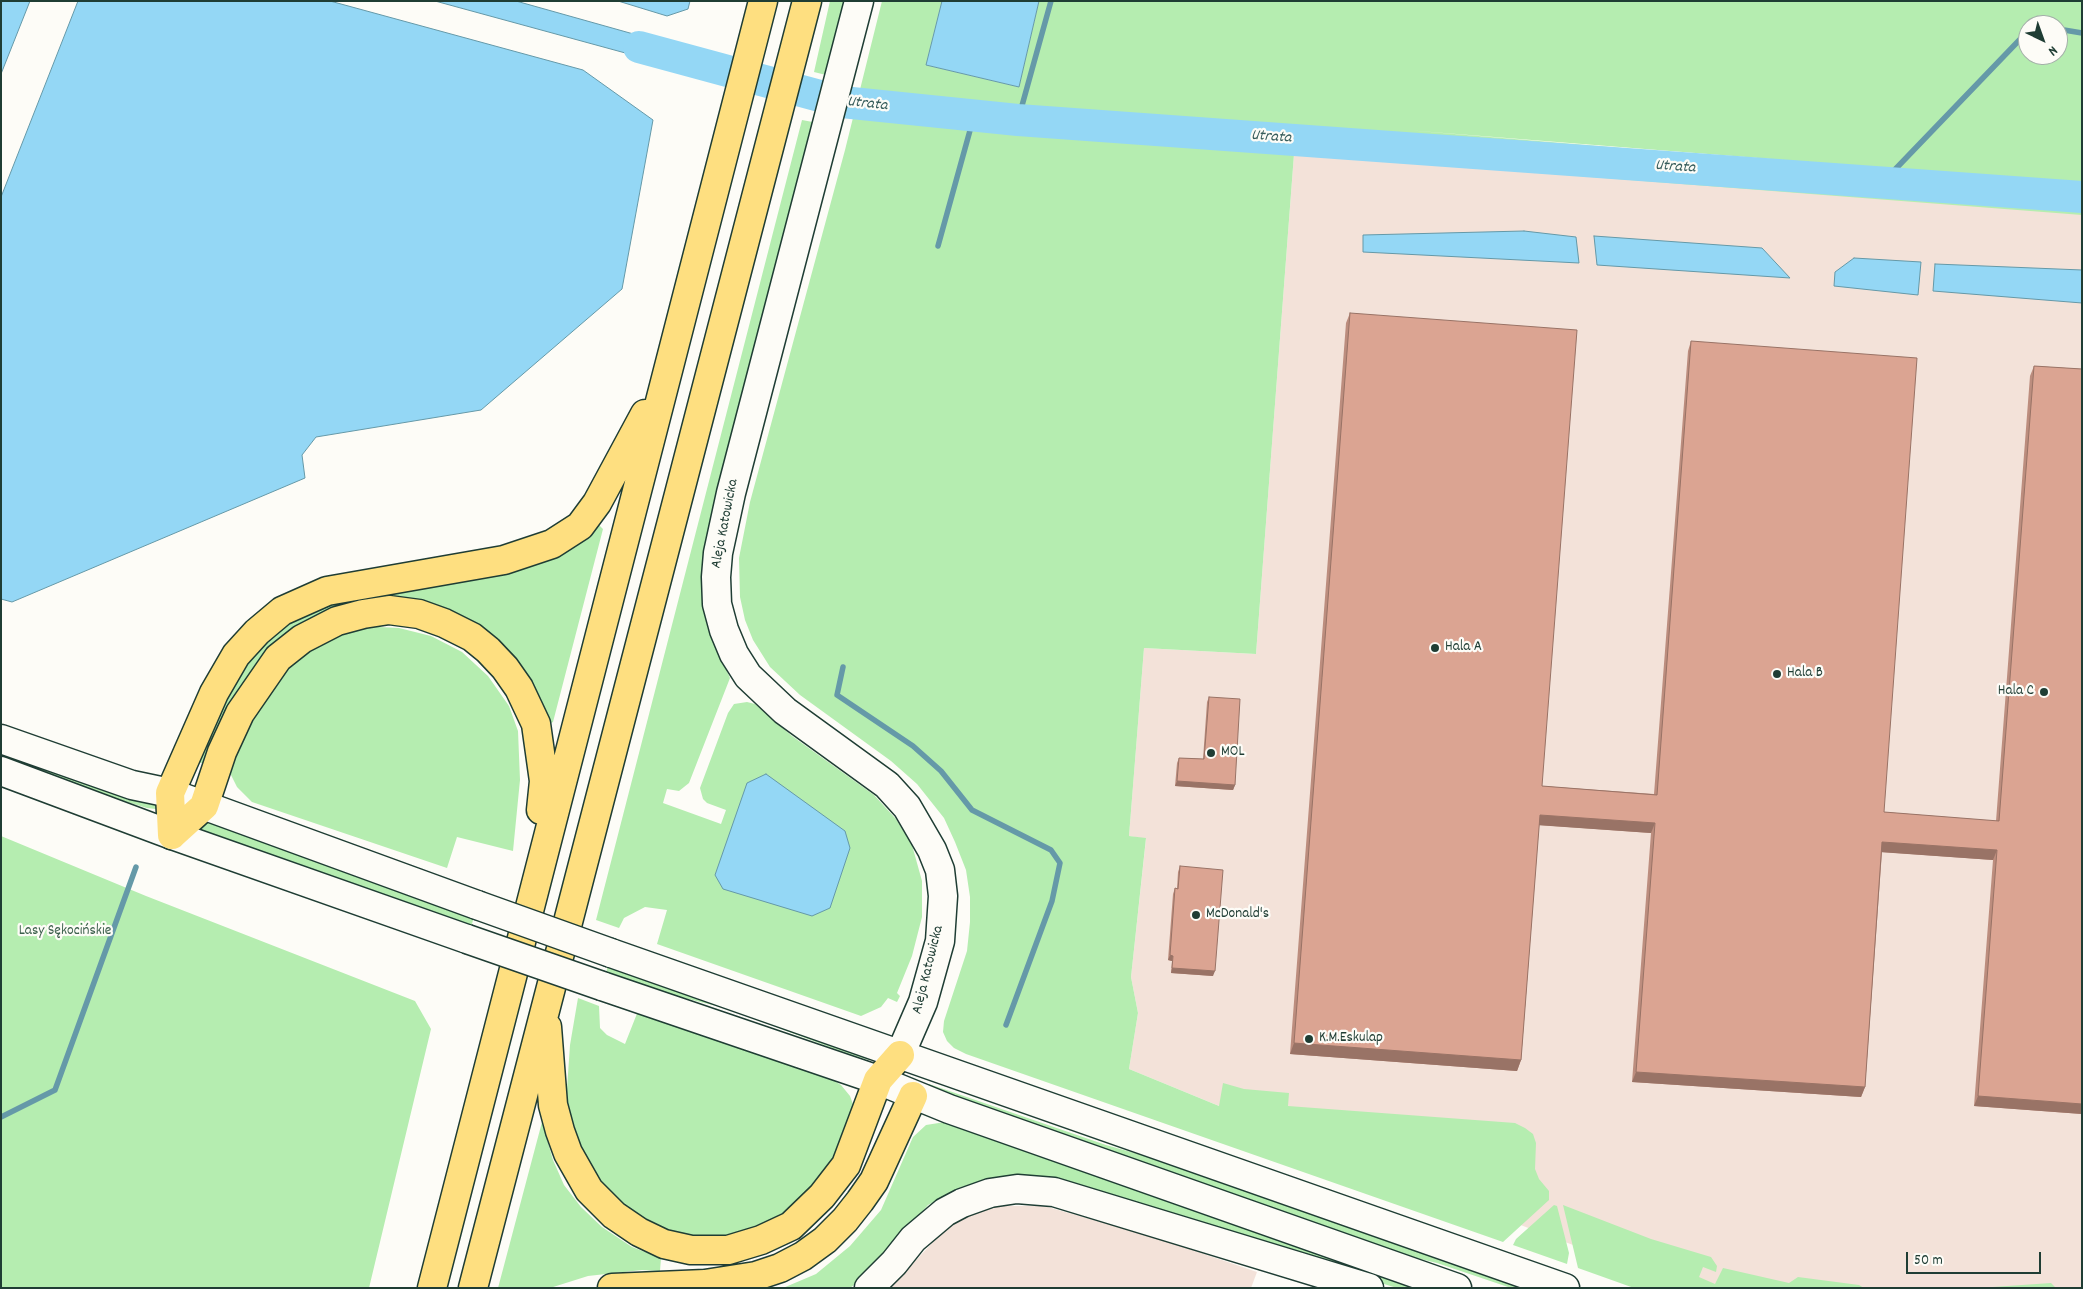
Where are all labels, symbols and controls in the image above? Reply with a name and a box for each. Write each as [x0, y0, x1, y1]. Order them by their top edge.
north arrow [2018, 15, 2068, 65]
text: N [2043, 41, 2062, 60]
water label: Utrata [846, 93, 888, 117]
water label: Utrata [1250, 127, 1292, 149]
water label: Utrata [1654, 157, 1696, 179]
street label: Aleja Katowicka [709, 478, 743, 570]
place label: Hala A [1445, 639, 1482, 657]
marker: Hala A [1429, 642, 1441, 654]
place label: Hala B [1787, 665, 1823, 683]
marker: Hala B [1771, 668, 1783, 680]
place label: Hala C [1998, 683, 2034, 701]
marker: Hala C [2038, 686, 2050, 698]
place label: MOL [1221, 744, 1245, 762]
marker: MOL [1205, 747, 1217, 759]
place label: McDonald's [1206, 906, 1269, 924]
marker: McDonald's [1190, 909, 1202, 921]
park label: Lasy Sękocińskie [19, 923, 111, 941]
street label: Aleja Katowicka [909, 924, 949, 1016]
place label: K.M.Eskulap [1319, 1030, 1383, 1048]
marker: K.M.Eskulap [1303, 1033, 1315, 1045]
scale bar [1908, 1242, 2043, 1274]
text: 50 m [1914, 1250, 1943, 1272]

